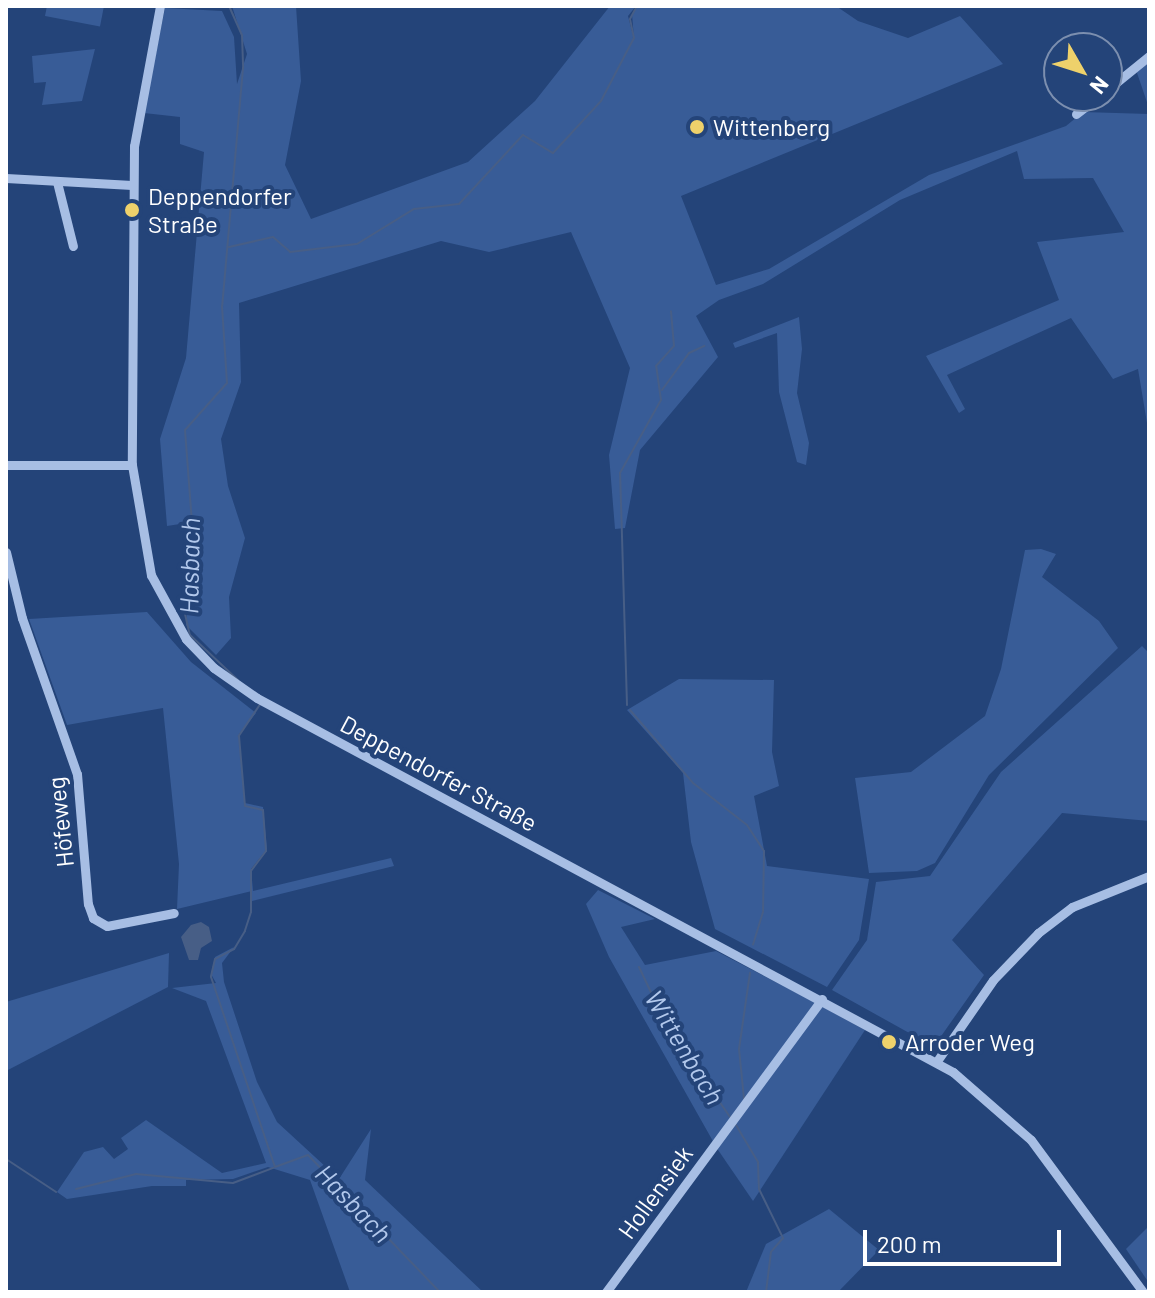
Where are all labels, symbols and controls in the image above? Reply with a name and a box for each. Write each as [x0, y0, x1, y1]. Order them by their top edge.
north arrow [1043, 32, 1123, 112]
text: N [1085, 72, 1115, 100]
place label: Wittenberg [713, 113, 830, 141]
marker: Wittenberg [688, 118, 706, 136]
place label: Deppendorfer Straße [148, 182, 292, 238]
marker: Deppendorfer Straße [123, 201, 141, 219]
water label: Hasbach [173, 517, 205, 615]
street label: Deppendorfer Straße [336, 709, 542, 837]
street label: Höfeweg [41, 775, 79, 869]
water label: Wittenbach [639, 984, 731, 1110]
place label: Arroder Weg [905, 1028, 1035, 1056]
marker: Arroder Weg [880, 1033, 898, 1051]
street label: Hollensiek [612, 1140, 698, 1244]
water label: Hasbach [309, 1157, 399, 1249]
scale bar [867, 1214, 1065, 1264]
text: 200 m [877, 1229, 942, 1258]

